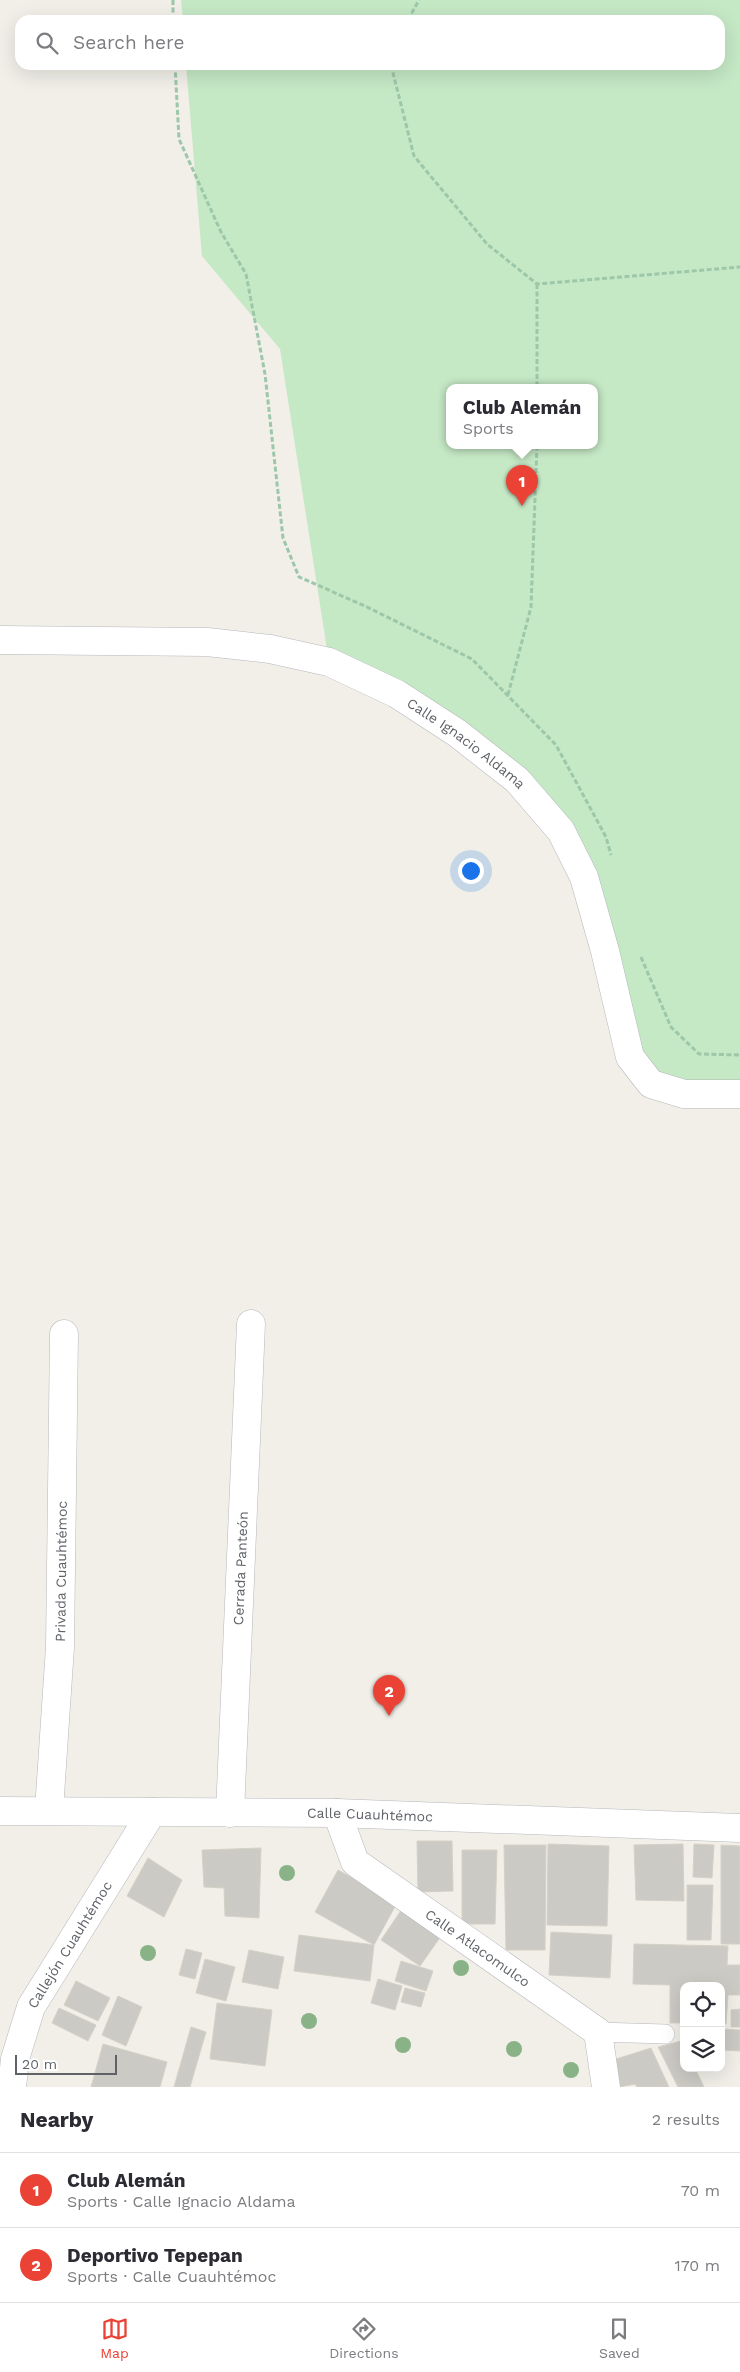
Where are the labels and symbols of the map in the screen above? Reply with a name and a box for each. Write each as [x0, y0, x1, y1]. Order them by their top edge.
pin: 1 [506, 465, 538, 506]
street label: Calle Ignacio Aldama [404, 695, 529, 792]
your location [458, 858, 484, 884]
street label: Privada Cuauhtémoc [52, 1501, 70, 1642]
street label: Cerrada Panteón [230, 1511, 251, 1626]
pin: 2 [373, 1675, 405, 1716]
street label: Calle Cuauhtémoc [307, 1805, 433, 1825]
street label: Callejón Cuauhtémoc [24, 1878, 115, 2011]
street label: Calle Atlacomulco [422, 1906, 533, 1990]
scale bar [15, 2052, 118, 2075]

